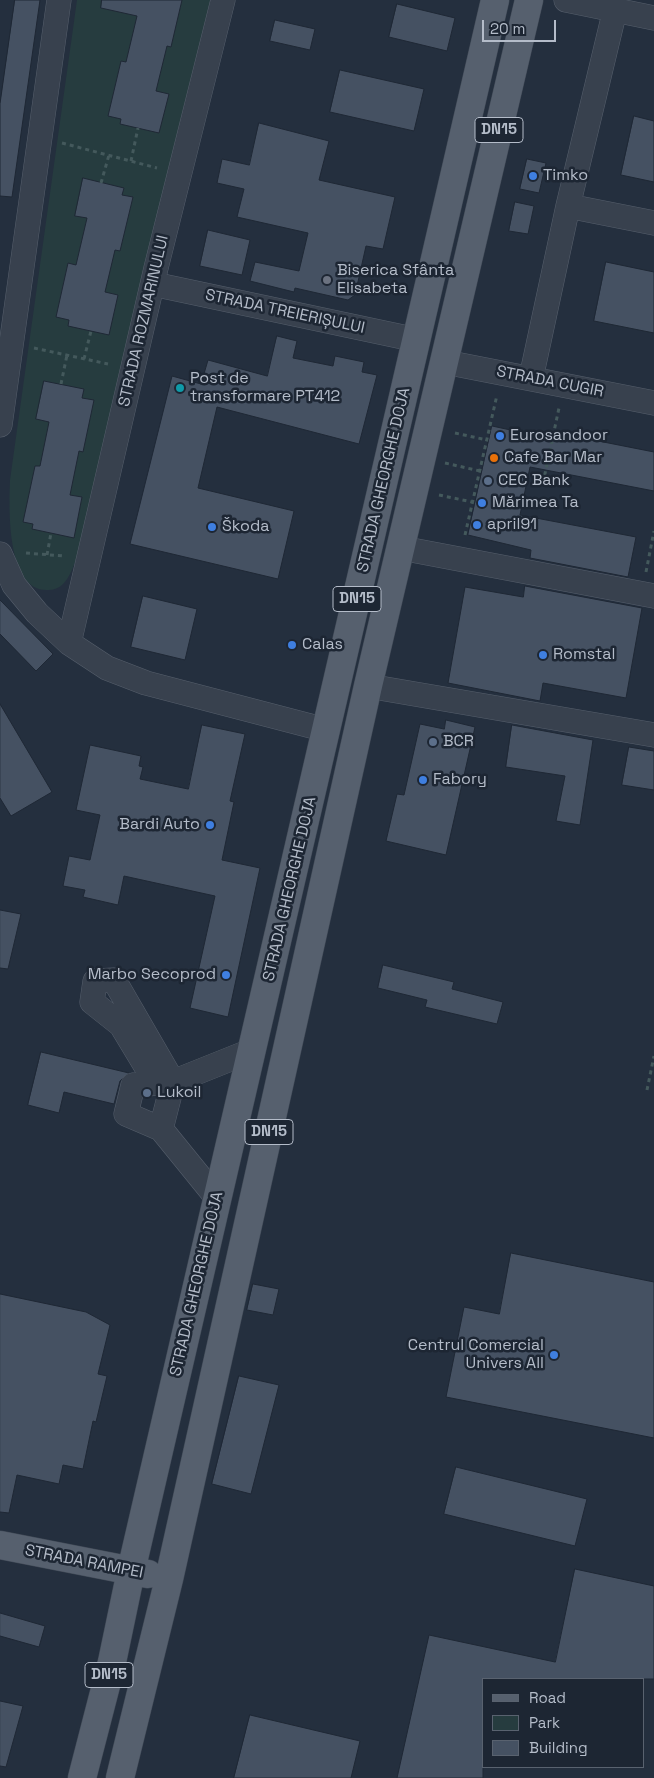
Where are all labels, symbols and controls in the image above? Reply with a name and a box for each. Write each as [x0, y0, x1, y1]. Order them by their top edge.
scale bar [484, 10, 558, 42]
text: 20 m [490, 19, 525, 38]
road number: DN15 [475, 118, 523, 142]
place label: Timko [543, 166, 588, 186]
marker: Timko [527, 170, 539, 182]
street label: STRADA ROZMARINULUI [115, 233, 173, 409]
place label: Biserica Sfânta Elisabeta [337, 261, 454, 299]
marker: Biserica Sfânta Elisabeta [321, 274, 333, 286]
street label: STRADA TREIERIȘULUI [204, 286, 366, 338]
street label: STRADA CUGIR [495, 362, 605, 402]
place label: Post de transformare PT412 [190, 369, 340, 407]
marker: Post de transformare PT412 [174, 382, 186, 394]
street label: STRADA GHEORGHE DOJA [353, 386, 415, 574]
place label: Eurosandoor [510, 426, 608, 446]
marker: Eurosandoor [494, 430, 506, 442]
place label: Cafe Bar Mar [504, 448, 602, 468]
marker: Cafe Bar Mar [488, 452, 500, 464]
place label: CEC Bank [498, 471, 570, 491]
marker: CEC Bank [482, 475, 494, 487]
place label: Mărimea Ta [492, 493, 579, 513]
marker: Mărimea Ta [476, 497, 488, 509]
place label: april91 [487, 515, 537, 535]
place label: Škoda [222, 517, 269, 537]
marker: april91 [471, 519, 483, 531]
marker: Škoda [206, 521, 218, 533]
road number: DN15 [333, 586, 381, 612]
place label: Calas [302, 635, 343, 655]
marker: Calas [286, 639, 298, 651]
place label: Romstal [553, 645, 615, 665]
marker: Romstal [537, 649, 549, 661]
place label: BCR [443, 732, 474, 752]
marker: BCR [427, 736, 439, 748]
place label: Fabory [433, 770, 487, 790]
marker: Fabory [417, 774, 429, 786]
street label: STRADA GHEORGHE DOJA [259, 795, 321, 983]
place label: Bardi Auto [119, 815, 200, 835]
marker: Bardi Auto [204, 819, 216, 831]
place label: Marbo Secoprod [88, 965, 216, 985]
marker: Marbo Secoprod [220, 969, 232, 981]
place label: Lukoil [157, 1083, 201, 1103]
marker: Lukoil [141, 1087, 153, 1099]
road number: DN15 [245, 1120, 293, 1144]
street label: STRADA GHEORGHE DOJA [166, 1190, 228, 1378]
place label: Centrul Comercial Univers All [408, 1336, 544, 1374]
marker: Centrul Comercial Univers All [548, 1349, 560, 1361]
street label: STRADA RAMPEI [23, 1541, 145, 1583]
road number: DN15 [85, 1662, 133, 1688]
legend [482, 1678, 644, 1768]
text: Road [529, 1688, 566, 1707]
text: Park [529, 1713, 560, 1732]
text: Building [529, 1738, 588, 1757]

